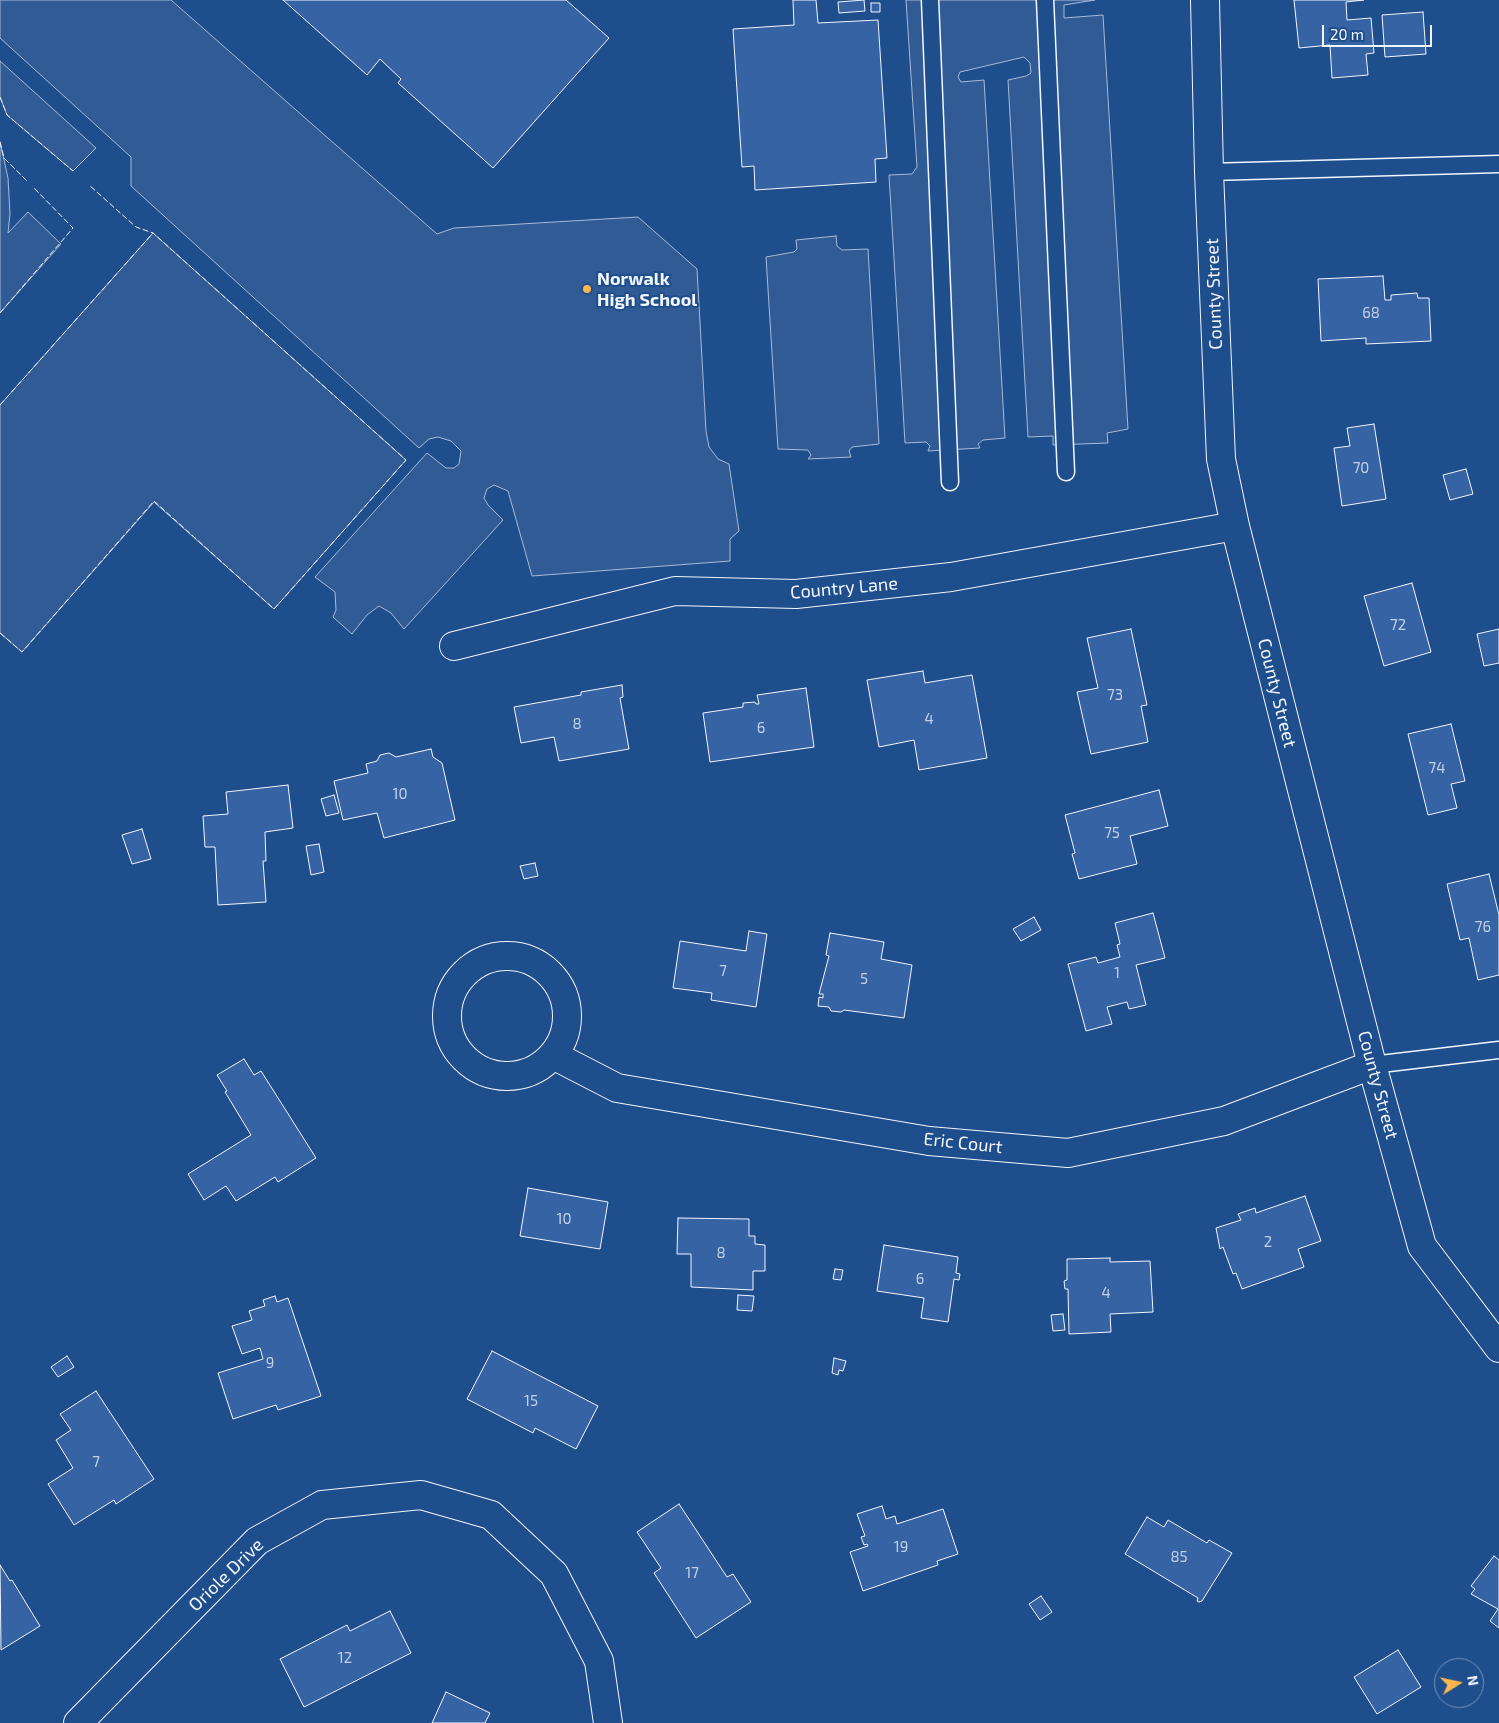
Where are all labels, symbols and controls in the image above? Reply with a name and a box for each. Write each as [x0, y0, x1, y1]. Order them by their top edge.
scale bar [1324, 15, 1434, 47]
text: 20 m [1330, 25, 1364, 43]
street label: County Street [1201, 238, 1227, 350]
place label: Norwalk High School [597, 268, 697, 310]
marker: Norwalk High School [581, 283, 593, 295]
house number: 68 [1362, 304, 1380, 322]
house number: 70 [1353, 459, 1369, 477]
street label: Country Lane [789, 573, 899, 603]
house number: 72 [1390, 616, 1406, 634]
street label: County Street [1253, 636, 1301, 750]
house number: 73 [1107, 686, 1123, 704]
house number: 4 [924, 710, 934, 728]
house number: 8 [572, 715, 582, 733]
house number: 6 [757, 719, 765, 737]
house number: 74 [1429, 759, 1445, 777]
house number: 10 [392, 785, 408, 803]
house number: 75 [1104, 824, 1120, 842]
house number: 76 [1475, 918, 1491, 936]
house number: 7 [719, 962, 727, 980]
house number: 1 [1114, 964, 1120, 982]
house number: 5 [860, 970, 868, 988]
street label: County Street [1353, 1028, 1403, 1142]
street label: Eric Court [922, 1128, 1004, 1158]
house number: 10 [556, 1210, 572, 1228]
house number: 2 [1264, 1233, 1272, 1251]
house number: 8 [716, 1244, 726, 1262]
house number: 6 [916, 1270, 924, 1288]
house number: 4 [1101, 1284, 1111, 1302]
house number: 9 [266, 1354, 274, 1372]
house number: 15 [524, 1392, 538, 1410]
house number: 7 [92, 1453, 100, 1471]
street label: Oriole Drive [184, 1534, 268, 1616]
house number: 19 [894, 1538, 908, 1556]
house number: 85 [1170, 1548, 1188, 1566]
house number: 17 [685, 1564, 699, 1582]
house number: 12 [338, 1649, 352, 1667]
north arrow [1434, 1658, 1484, 1708]
text: N [1464, 1674, 1483, 1687]

